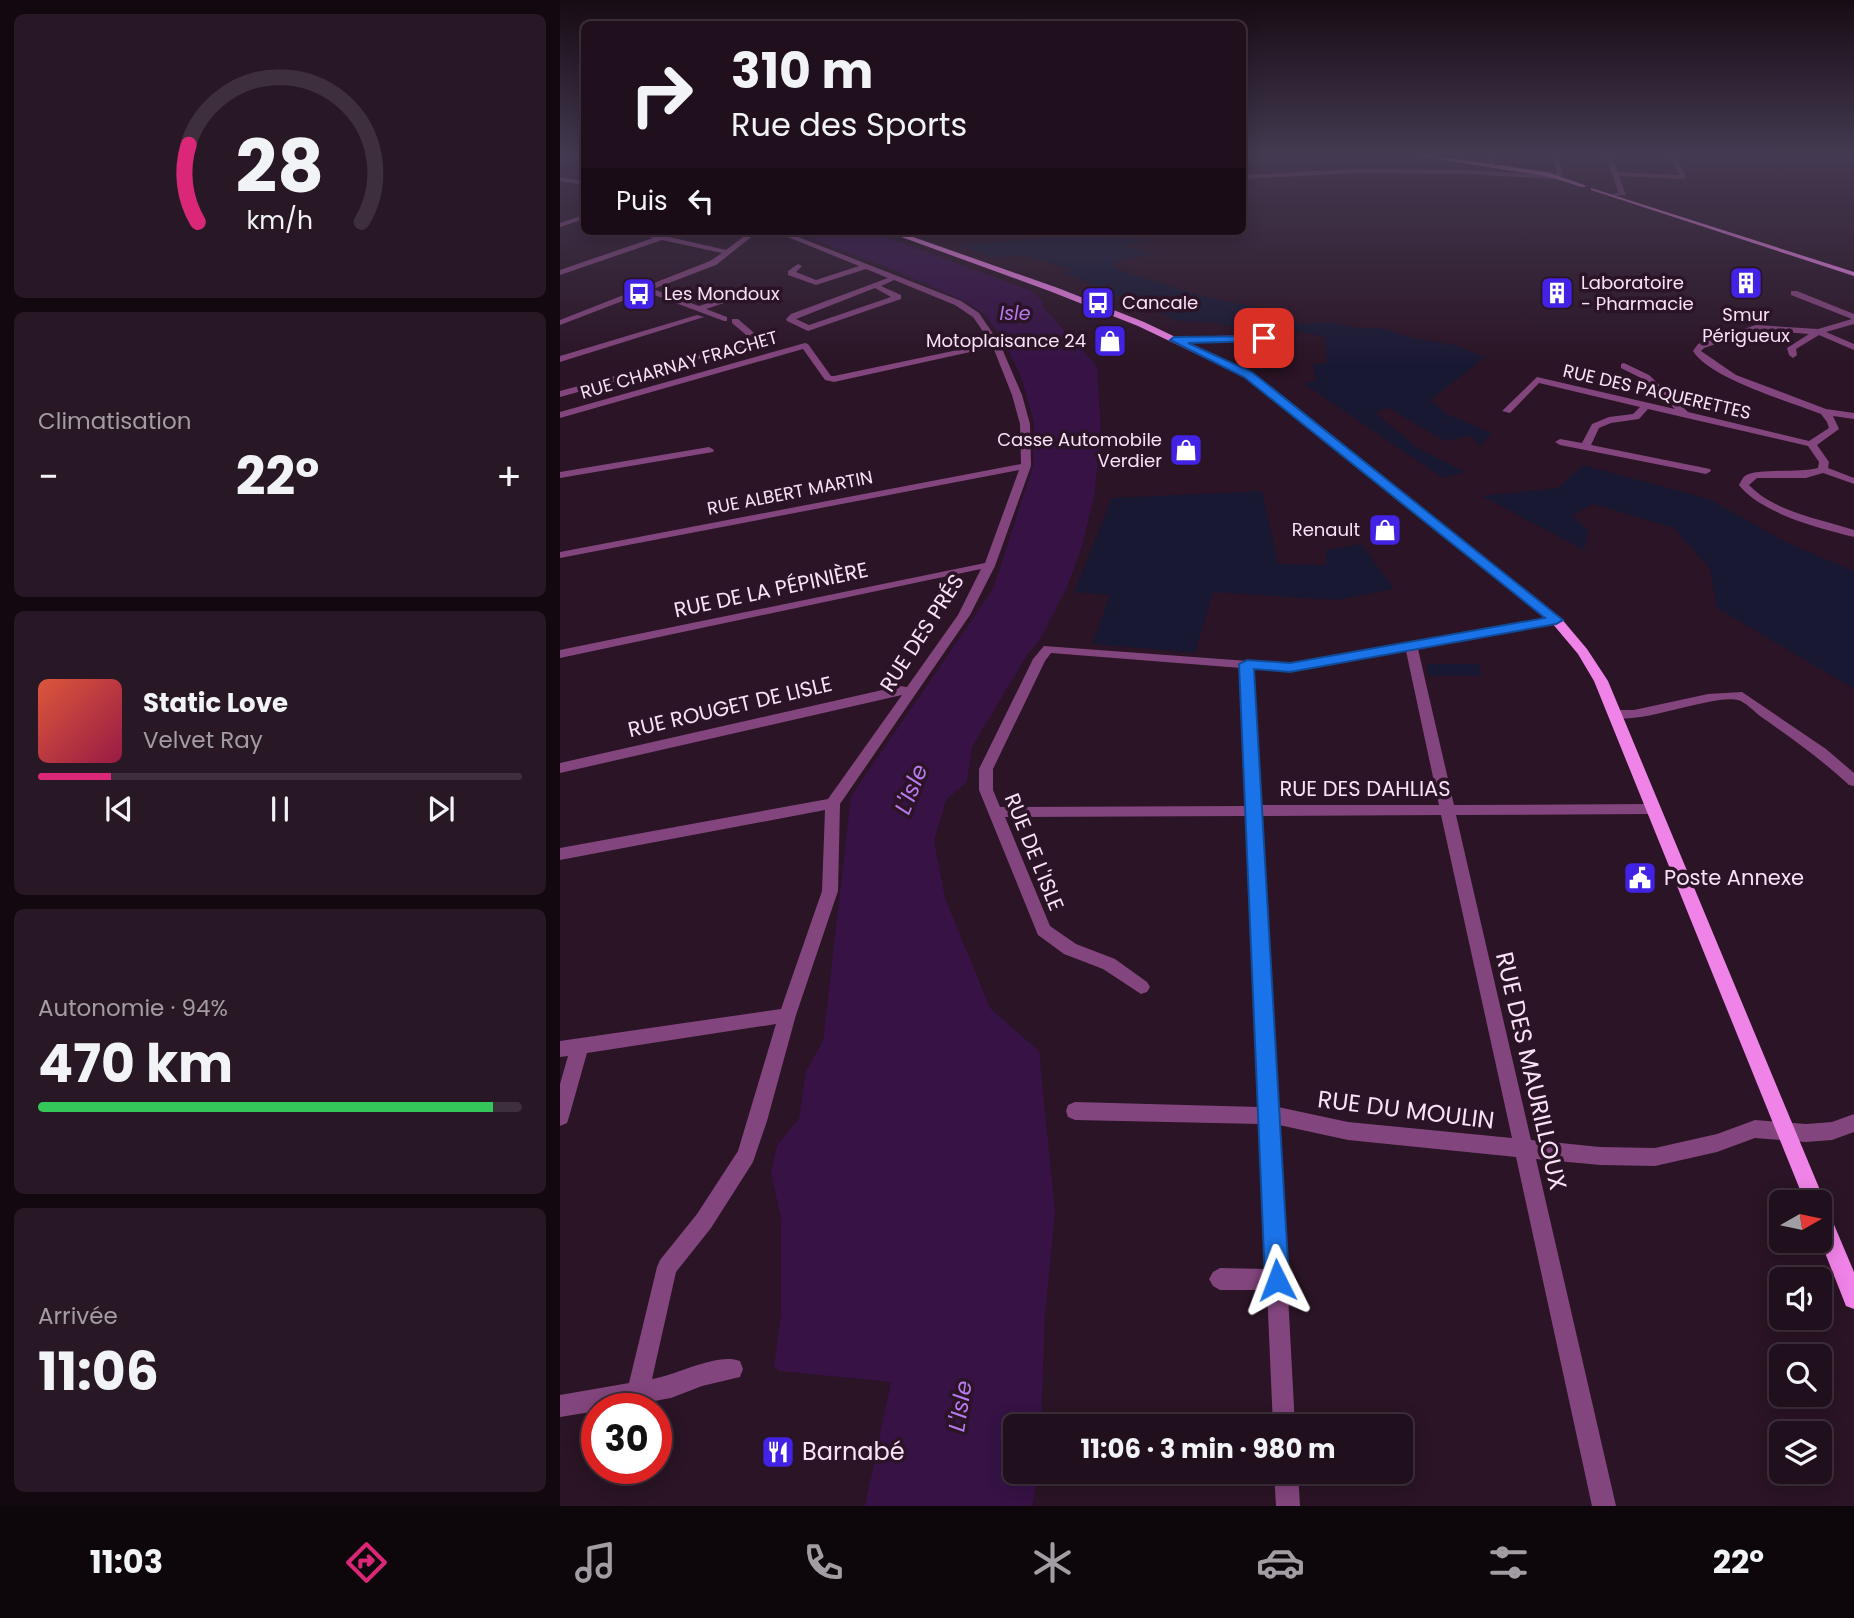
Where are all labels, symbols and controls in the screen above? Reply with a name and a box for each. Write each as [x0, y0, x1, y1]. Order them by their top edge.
text: 310 m [731, 37, 873, 105]
icon: right [616, 49, 707, 140]
text: Rue des Sports [731, 102, 967, 147]
text: 28 [236, 117, 324, 218]
icon: left [682, 182, 720, 220]
text: Puis [616, 183, 668, 219]
text: km/h [247, 203, 313, 238]
building icon: Smur Périgueux [1727, 264, 1765, 302]
place label: Laboratoire - Pharmacie [1581, 270, 1694, 316]
building icon: Laboratoire - Pharmacie [1538, 274, 1576, 312]
bus stop icon: Les Mondoux [620, 275, 658, 313]
place label: Les Mondoux [664, 281, 780, 306]
bus stop icon: Cancale [1079, 284, 1117, 322]
place label: Cancale [1122, 290, 1198, 315]
water label: Isle [999, 300, 1031, 327]
place label: Smur Périgueux [1702, 302, 1790, 348]
pin [1234, 308, 1294, 368]
icon: arrive [1245, 319, 1283, 357]
shop icon: Motoplaisance 24 [1091, 322, 1129, 360]
street label: RUE CHARNAY FRACHET [577, 324, 781, 405]
place label: Motoplaisance 24 [926, 328, 1086, 353]
street label: RUE DES PAQUERETTES [1561, 358, 1753, 425]
text: Climatisation [38, 405, 191, 437]
place label: Casse Automobile Verdier [997, 427, 1162, 473]
shop icon: Casse Automobile Verdier [1167, 431, 1205, 469]
text: 22° [236, 440, 319, 513]
text: − [38, 450, 59, 503]
text: + [496, 450, 522, 503]
street label: RUE ALBERT MARTIN [705, 464, 875, 521]
shop icon: Renault [1366, 511, 1404, 549]
place label: Renault [1292, 517, 1360, 542]
street label: RUE DE LA PÉPINIÈRE [671, 555, 871, 624]
street label: RUE DES PRÉS [873, 568, 970, 697]
street label: RUE ROUGET DE LISLE [625, 669, 835, 744]
text: Static Love [143, 685, 288, 721]
text: Velvet Ray [143, 724, 263, 756]
water label: L'Isle [887, 759, 935, 819]
street label: RUE DES DAHLIAS [1279, 774, 1451, 803]
street label: RUE DE L'ISLE [998, 789, 1071, 915]
icon: previous [100, 790, 138, 828]
icon: pause [261, 790, 299, 828]
icon: next [422, 790, 460, 828]
public building icon: Poste Annexe [1621, 859, 1659, 897]
place label: Poste Annexe [1664, 863, 1804, 892]
street label: RUE DES MAURILLOUX [1488, 949, 1575, 1193]
text: Autonomie · 94% [38, 992, 228, 1024]
text: 470 km [38, 1027, 233, 1100]
street label: RUE DU MOULIN [1316, 1082, 1496, 1137]
north arrow [1769, 1190, 1832, 1253]
map controls [1769, 1190, 1832, 1484]
position arrow [1240, 1243, 1314, 1317]
button: sound [1769, 1267, 1832, 1330]
text: Arrivée [38, 1300, 118, 1332]
text: 11:06 [38, 1335, 159, 1408]
button: search [1769, 1344, 1832, 1407]
water label: L'Isle [940, 1378, 980, 1434]
speed limit sign: 30 [581, 1393, 672, 1484]
button: layers [1769, 1421, 1832, 1484]
text: 11:06 · 3 min · 980 m [1081, 1431, 1335, 1467]
restaurant icon: Barnabé [759, 1433, 797, 1471]
place label: Barnabé [802, 1435, 905, 1468]
icon: directions [342, 1538, 391, 1587]
icon: music [571, 1538, 620, 1587]
icon: phone [799, 1538, 848, 1587]
icon: climate [1028, 1538, 1077, 1587]
icon: car [1256, 1538, 1305, 1587]
icon: filters [1484, 1538, 1533, 1587]
text: 11:03 [90, 1539, 163, 1584]
text: 22° [1713, 1539, 1764, 1584]

